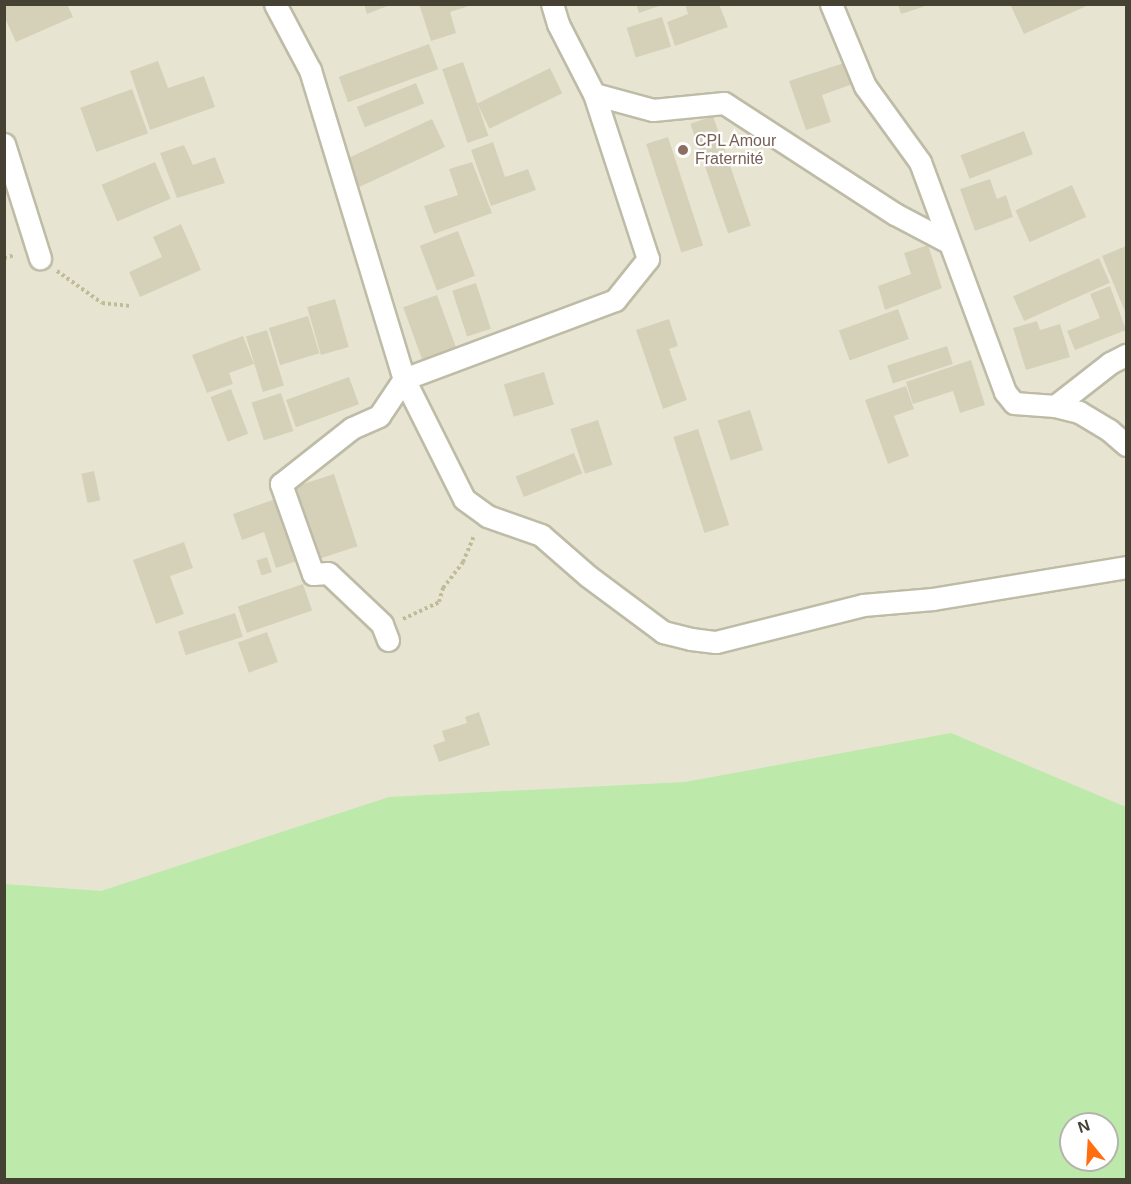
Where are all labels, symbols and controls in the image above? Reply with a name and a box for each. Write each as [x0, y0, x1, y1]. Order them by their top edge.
place label: CPL Amour Fraternité [695, 131, 778, 169]
marker: CPL Amour Fraternité [676, 143, 690, 157]
north arrow [1059, 1112, 1119, 1172]
text: N [1076, 1116, 1092, 1136]

